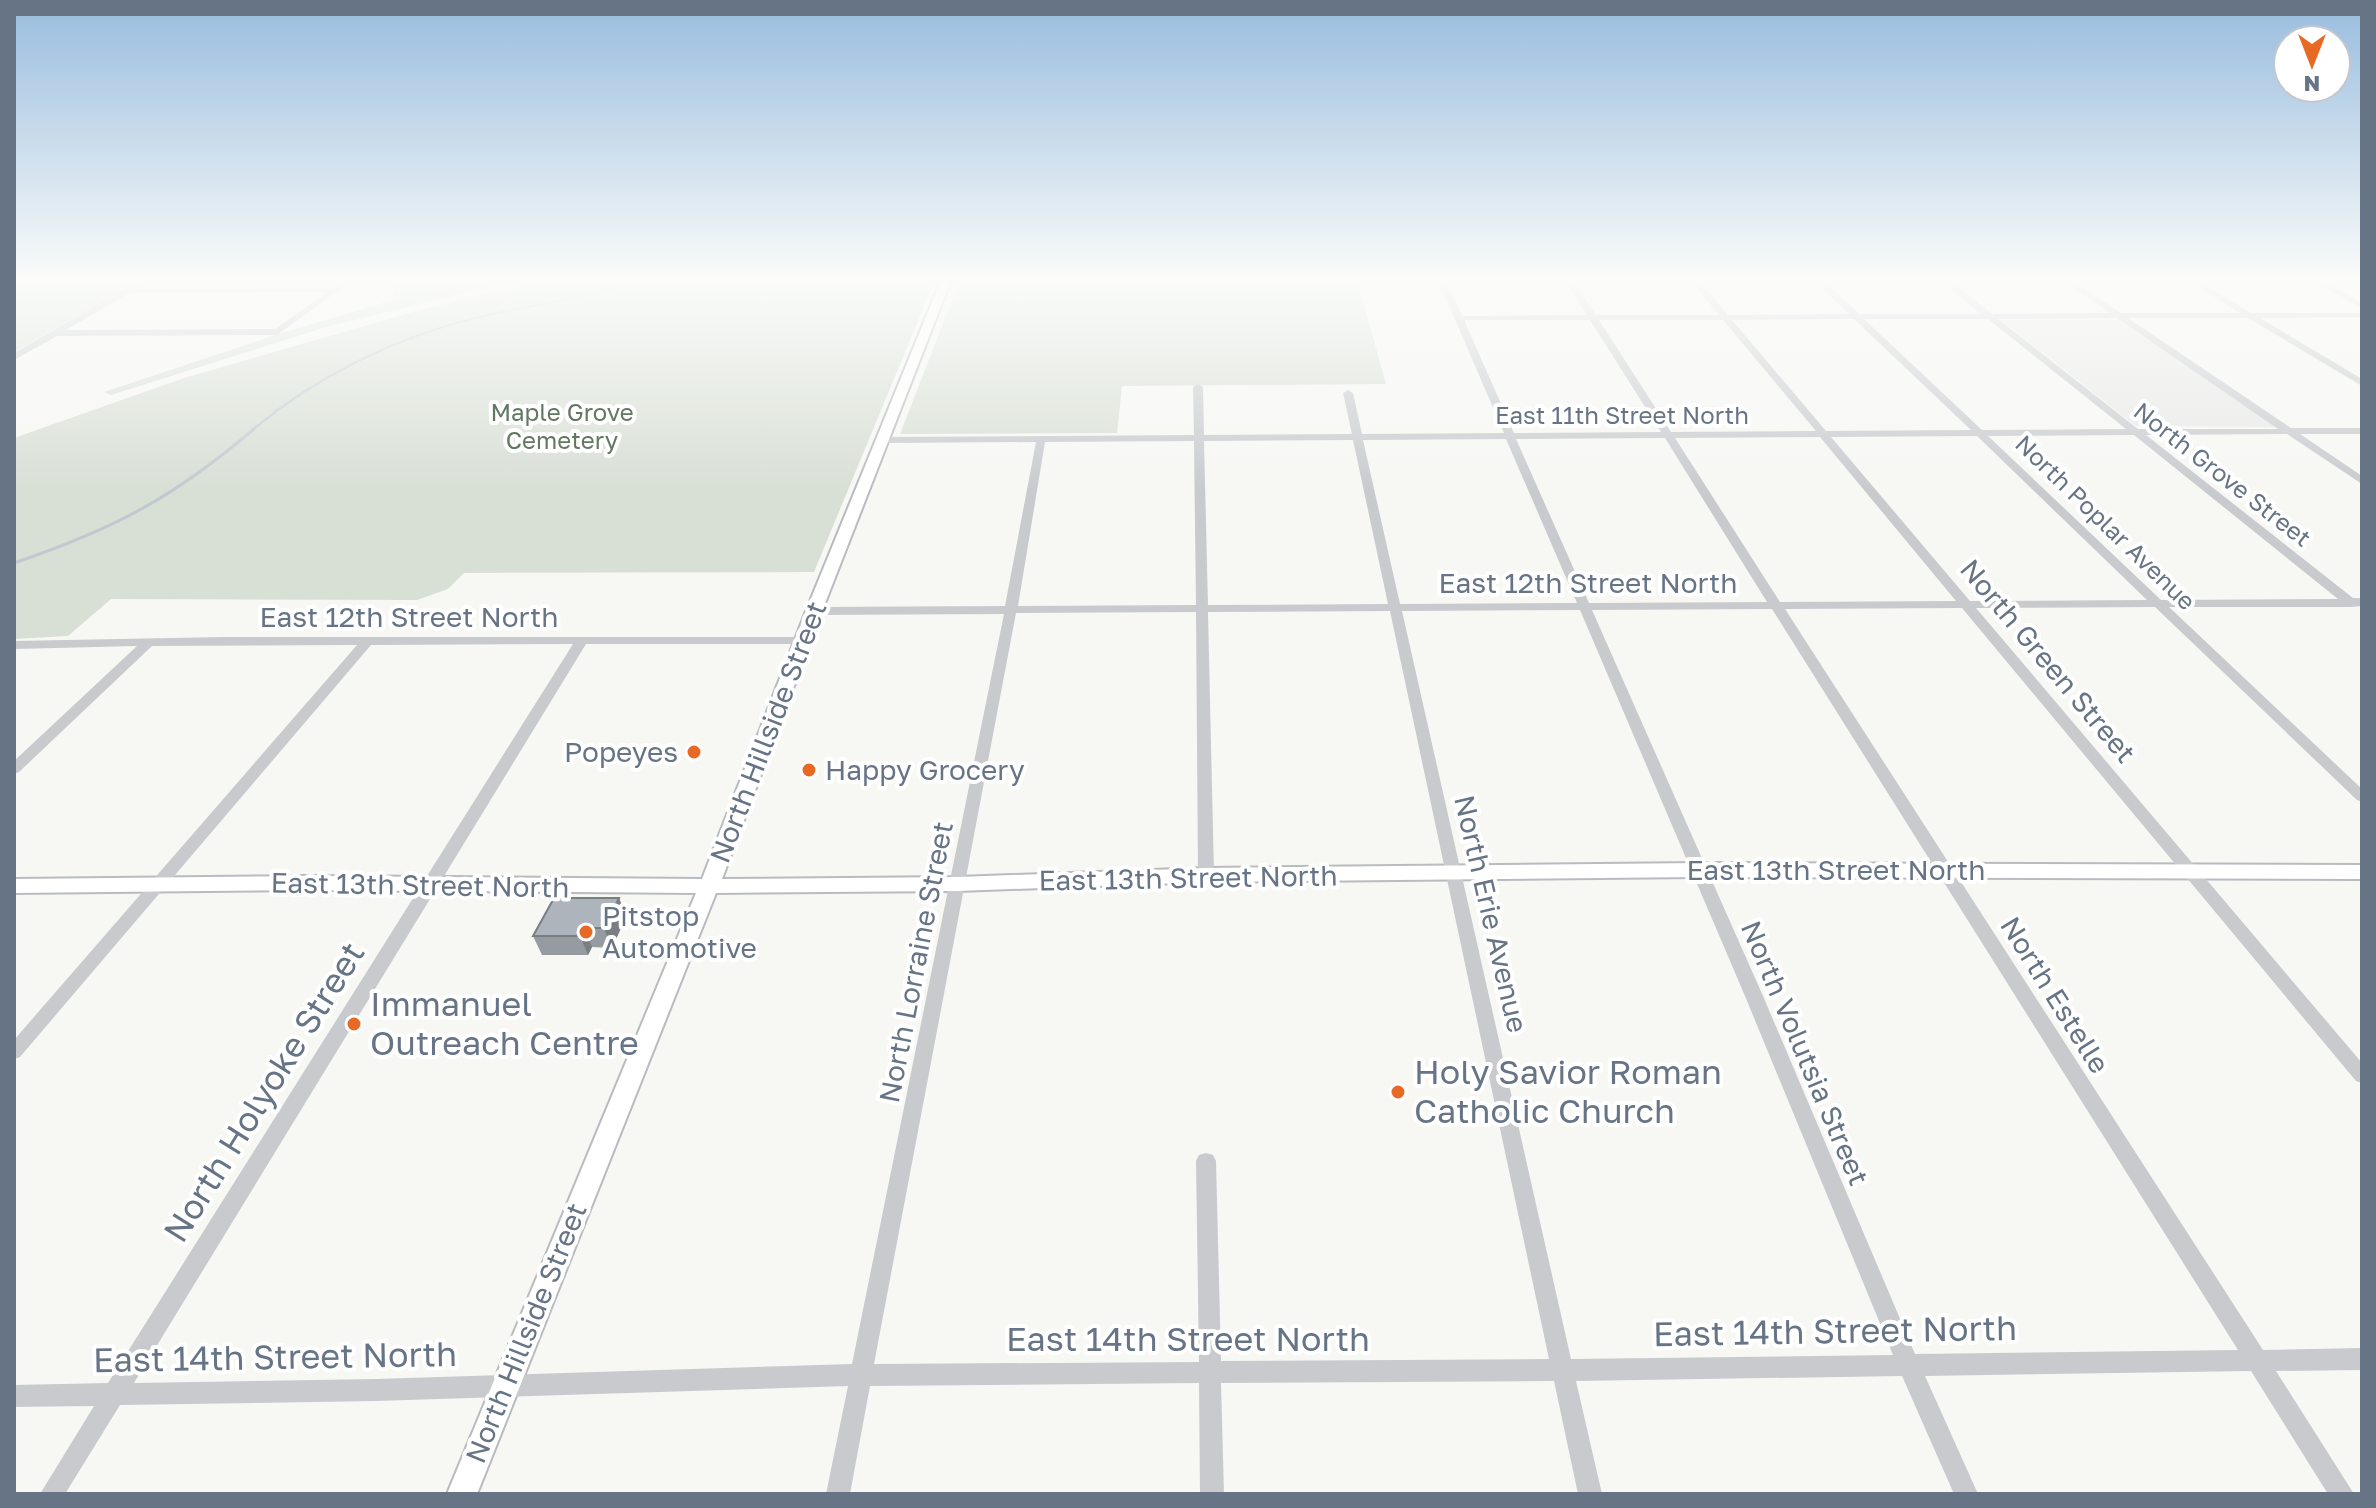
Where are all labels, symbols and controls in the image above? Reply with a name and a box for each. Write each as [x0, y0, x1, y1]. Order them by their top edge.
north arrow [2272, 24, 2352, 104]
text: N [2304, 71, 2320, 98]
street label: North Grove Street [2129, 396, 2317, 552]
park label: Maple Grove Cemetery [490, 397, 634, 454]
street label: East 11th Street North [1495, 400, 1749, 429]
street label: North Poplar Avenue [2010, 429, 2202, 615]
street label: North Green Street [1954, 552, 2143, 769]
street label: East 12th Street North [1439, 566, 1737, 599]
street label: North Hillside Street [702, 596, 833, 867]
street label: East 12th Street North [260, 600, 558, 633]
place label: Popeyes [564, 735, 678, 768]
marker: Popeyes [685, 743, 703, 761]
place label: Happy Grocery [825, 753, 1025, 786]
marker: Happy Grocery [800, 761, 818, 779]
street label: North Erie Avenue [1448, 792, 1535, 1036]
street label: North Lorraine Street [872, 819, 959, 1105]
street label: East 13th Street North [1687, 853, 1985, 886]
street label: East 13th Street North [1038, 858, 1338, 897]
street label: East 13th Street North [270, 865, 570, 904]
place label: Pitstop Automotive [602, 899, 757, 964]
street label: North Estelle [1994, 910, 2117, 1079]
street label: North Volutsia Street [1735, 916, 1876, 1190]
marker: Pitstop Automotive [577, 923, 595, 941]
street label: North Holyoke Street [155, 934, 372, 1249]
place label: Immanuel Outreach Centre [370, 983, 639, 1062]
marker: Immanuel Outreach Centre [345, 1015, 363, 1033]
place label: Holy Savior Roman Catholic Church [1414, 1051, 1722, 1130]
marker: Holy Savior Roman Catholic Church [1389, 1083, 1407, 1101]
street label: North Hillside Street [458, 1198, 593, 1468]
street label: East 14th Street North [1653, 1307, 2017, 1353]
street label: East 14th Street North [1006, 1318, 1370, 1358]
street label: East 14th Street North [93, 1333, 457, 1379]

